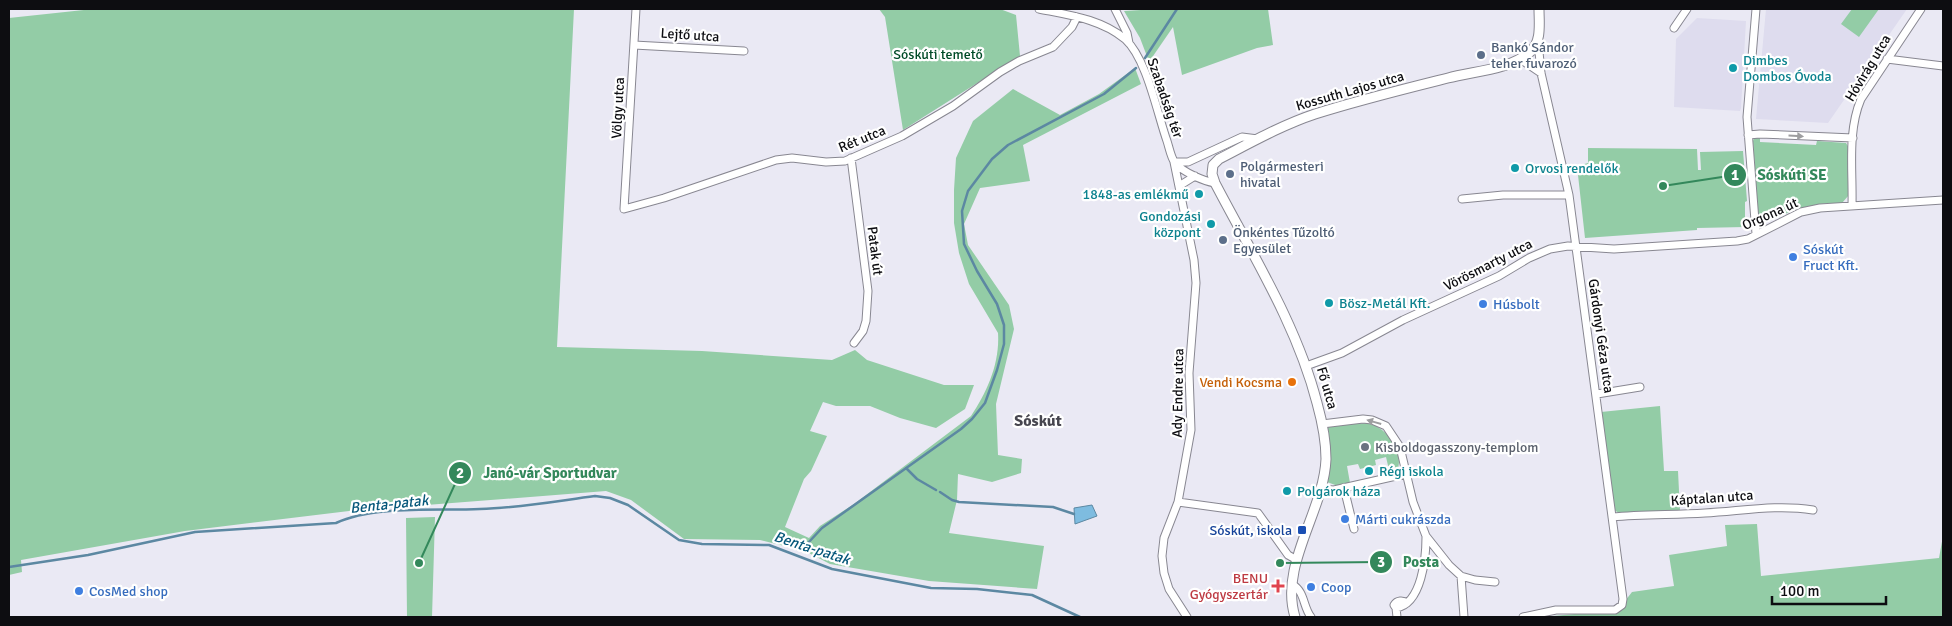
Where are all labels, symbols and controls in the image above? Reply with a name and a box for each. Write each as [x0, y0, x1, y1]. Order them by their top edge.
street label: Lejtő utca [660, 24, 720, 46]
street label: Hóvirág utca [1841, 31, 1895, 105]
place label: Bankó Sándor teher fuvarozó [1491, 39, 1577, 72]
park label: Sóskúti temető [893, 46, 983, 63]
marker: Bankó Sándor teher fuvarozó [1475, 49, 1487, 61]
place label: Dimbes Dombos Óvoda [1743, 52, 1832, 85]
street label: Szabadság tér [1143, 56, 1187, 141]
marker: Dimbes Dombos Óvoda [1727, 62, 1739, 74]
street label: Kossuth Lajos utca [1294, 67, 1406, 115]
street label: Völgy utca [608, 77, 628, 139]
street label: Rét utca [836, 122, 888, 156]
one-way arrow [1788, 132, 1804, 140]
place label: Polgármesteri hivatal [1240, 158, 1324, 191]
place label: Orvosi rendelők [1525, 160, 1619, 177]
callout: Sóskúti SE [1722, 160, 1836, 190]
marker: Orvosi rendelők [1509, 162, 1521, 174]
text: 1 [1731, 166, 1739, 184]
text: Sóskúti SE [1757, 166, 1827, 184]
marker: Polgármesteri hivatal [1224, 168, 1236, 180]
place label: 1848-as emlékmű [1083, 186, 1189, 203]
marker: 1848-as emlékmű [1193, 188, 1205, 200]
street label: Orgona út [1739, 194, 1801, 234]
place label: Gondozási központ [1139, 208, 1201, 241]
marker: Gondozási központ [1205, 218, 1217, 230]
place label: Önkéntes Tűzoltó Egyesület [1233, 224, 1335, 257]
street label: Patak út [864, 226, 886, 277]
marker: Önkéntes Tűzoltó Egyesület [1217, 234, 1229, 246]
street label: Vörösmarty utca [1441, 235, 1535, 295]
place label: Sóskút Fruct Kft. [1803, 241, 1858, 274]
marker: Sóskút Fruct Kft. [1787, 251, 1799, 263]
street label: Gárdonyi Géza utca [1585, 278, 1617, 394]
place label: Bösz-Metál Kft. [1339, 295, 1430, 312]
place label: Húsbolt [1493, 296, 1540, 313]
marker: Bösz-Metál Kft. [1323, 297, 1335, 309]
marker: Húsbolt [1477, 298, 1489, 310]
street label: Ady Endre utca [1169, 348, 1187, 438]
street label: Fő utca [1313, 365, 1341, 411]
place label: Vendi Kocsma [1199, 374, 1282, 391]
marker: Vendi Kocsma [1286, 376, 1298, 388]
district label: Sóskút [1014, 411, 1062, 431]
one-way arrow [1366, 417, 1381, 425]
place label: Kisboldogasszony-templom [1375, 439, 1538, 456]
marker: Kisboldogasszony-templom [1359, 441, 1371, 453]
callout: Janó-vár Sportudvar [448, 458, 626, 488]
place label: Régi iskola [1379, 463, 1444, 480]
text: 2 [456, 464, 464, 482]
text: Janó-vár Sportudvar [483, 464, 617, 482]
marker: Régi iskola [1363, 465, 1375, 477]
place label: Polgárok háza [1297, 483, 1381, 500]
marker: Polgárok háza [1281, 485, 1293, 497]
street label: Káptalan utca [1670, 487, 1754, 509]
water label: Benta-patak [349, 491, 431, 517]
place label: Márti cukrászda [1355, 511, 1451, 528]
marker: Márti cukrászda [1339, 513, 1351, 525]
place label: Sóskút, iskola [1209, 522, 1292, 539]
marker: Sóskút, iskola [1296, 524, 1308, 536]
water label: Benta-patak [772, 527, 854, 569]
callout: Posta [1368, 547, 1450, 577]
text: 3 [1377, 553, 1385, 571]
text: Posta [1403, 553, 1439, 571]
place label: BENU Gyógyszertár [1190, 570, 1269, 603]
scale bar [1772, 574, 1886, 606]
place label: Coop [1321, 579, 1351, 596]
marker: BENU Gyógyszertár [1272, 580, 1284, 592]
marker: Coop [1305, 581, 1317, 593]
text: 100 m [1780, 582, 1820, 600]
place label: CosMed shop [89, 583, 168, 600]
marker: CosMed shop [73, 585, 85, 597]

